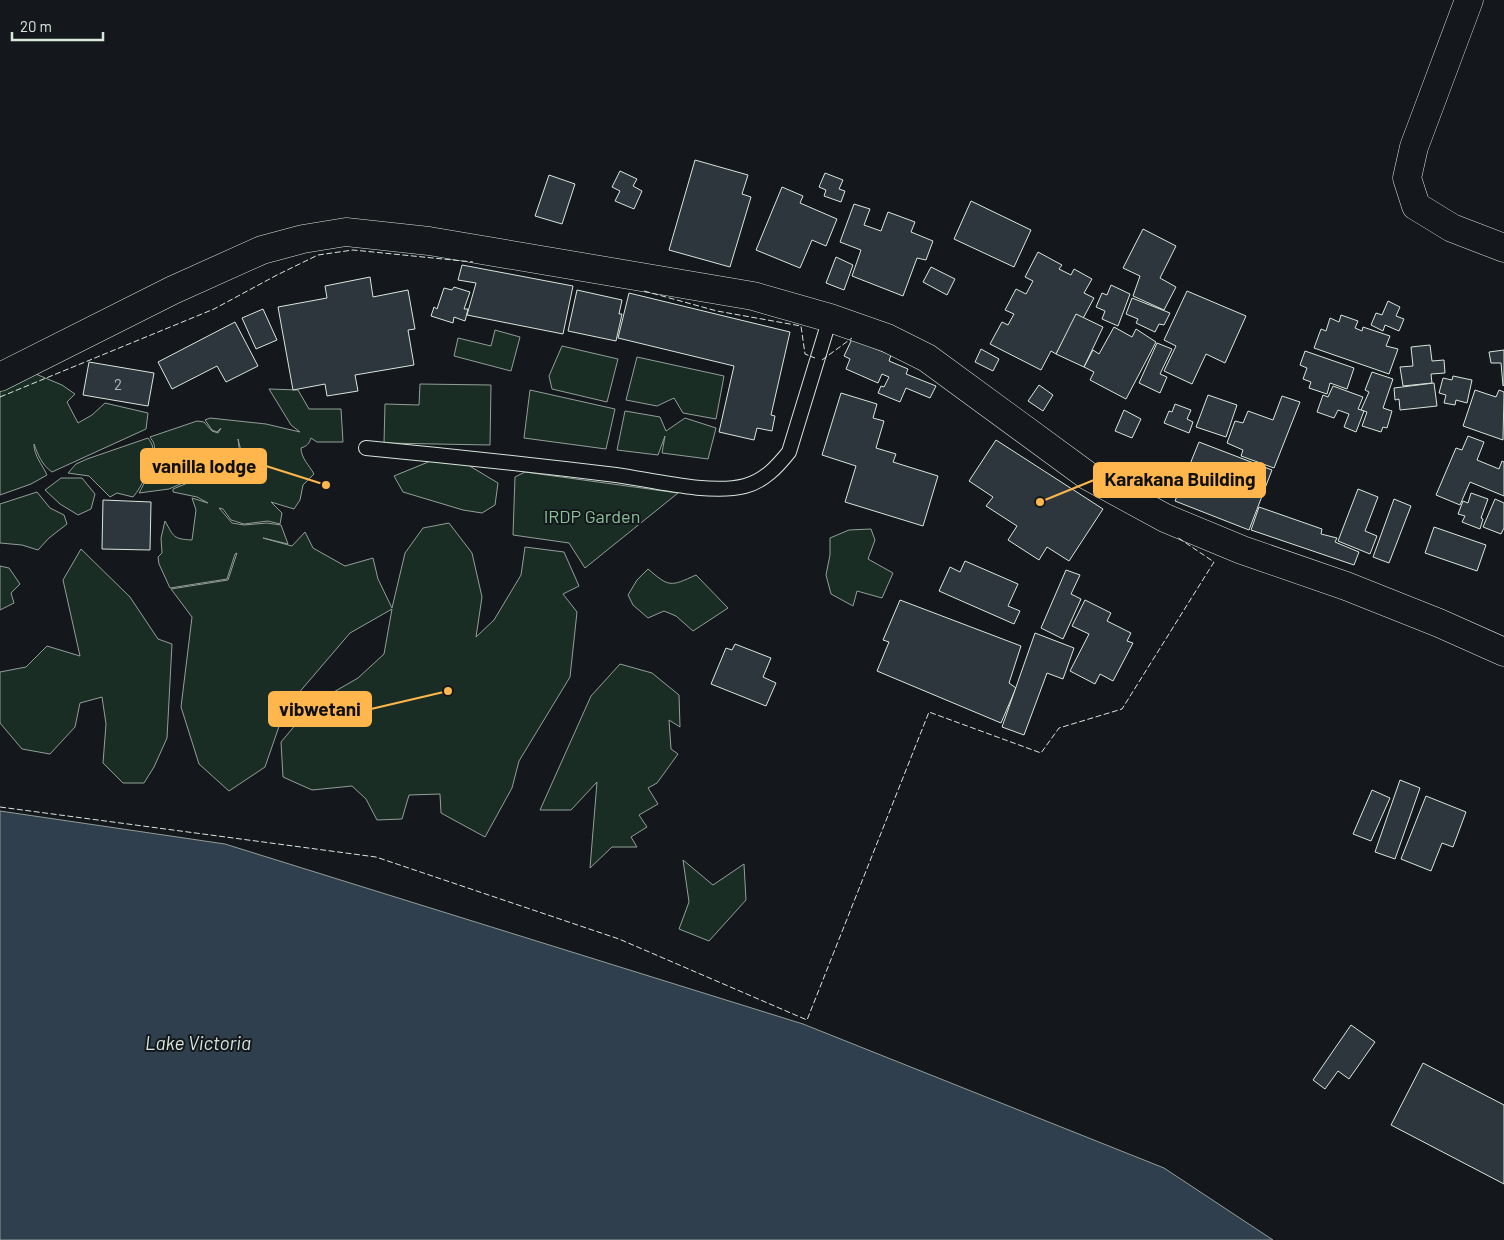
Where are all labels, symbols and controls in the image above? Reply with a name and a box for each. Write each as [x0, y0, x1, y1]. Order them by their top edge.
scale bar [12, 10, 104, 42]
text: 20 m [20, 17, 52, 35]
house number: 2 [114, 375, 122, 393]
callout: vanilla lodge [141, 449, 266, 483]
text: vanilla lodge [152, 454, 256, 477]
callout: Karakana Building [1094, 463, 1265, 497]
text: Karakana Building [1104, 467, 1256, 490]
park label: IRDP Garden [544, 505, 640, 527]
callout: vibwetani [269, 692, 371, 726]
text: vibwetani [279, 697, 361, 720]
water label: Lake Victoria [145, 1031, 251, 1054]

